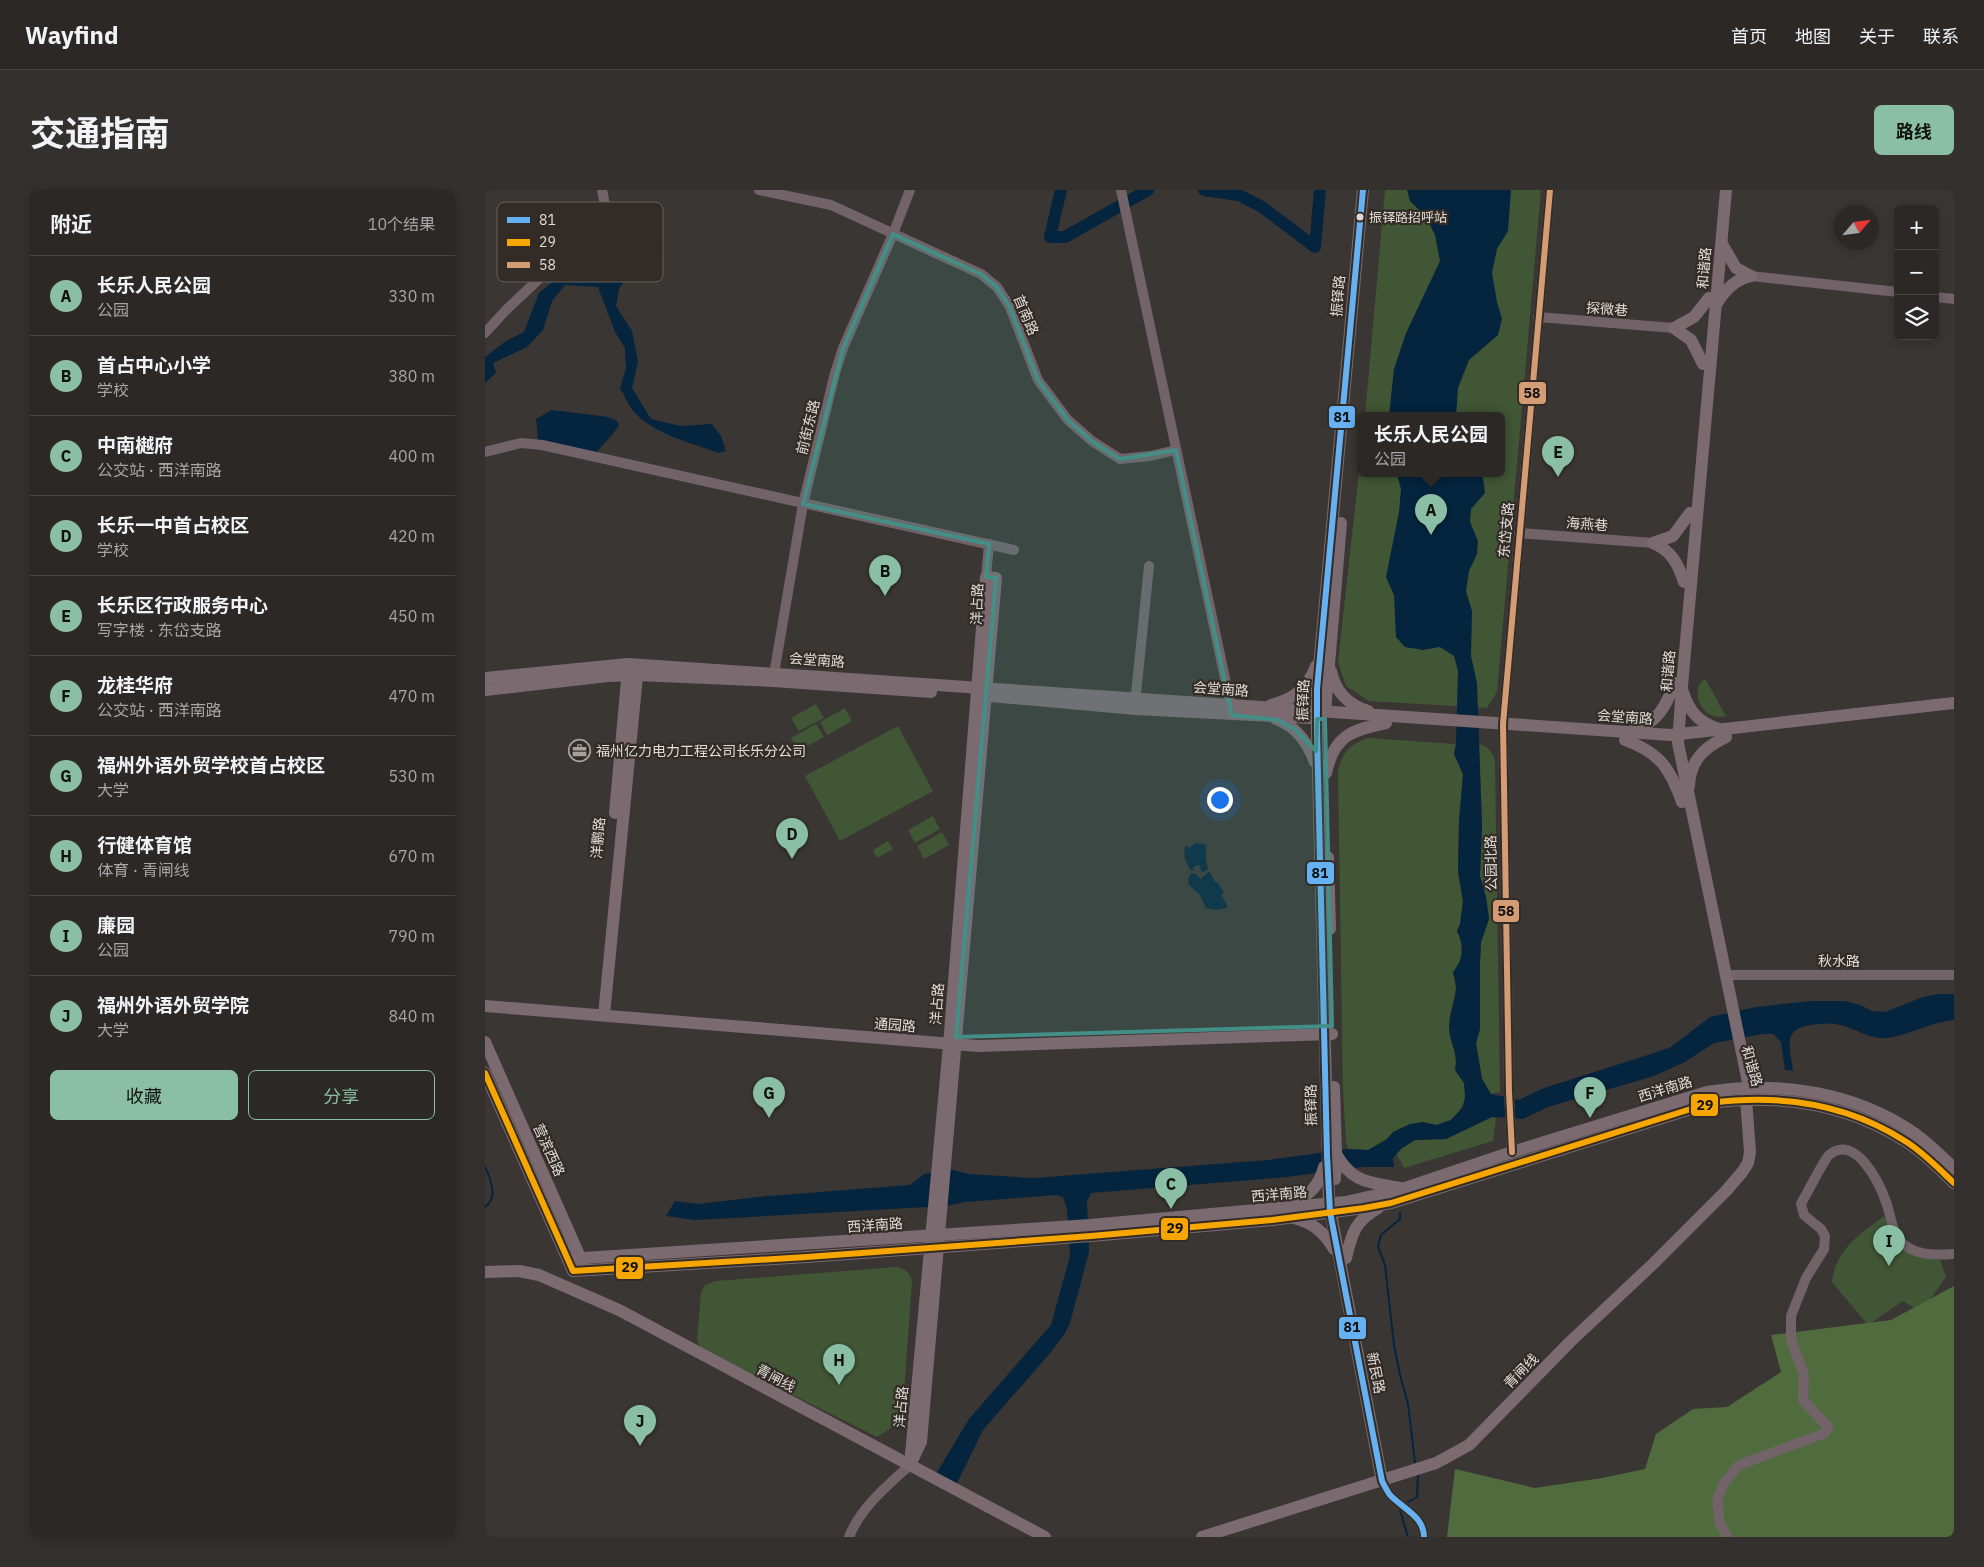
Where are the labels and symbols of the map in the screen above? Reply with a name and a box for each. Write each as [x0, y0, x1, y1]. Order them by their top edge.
legend [497, 202, 663, 282]
north arrow [1834, 205, 1879, 250]
place label: 振铎路招呼站 [1369, 209, 1447, 226]
text: 81 [539, 211, 556, 229]
marker: 振铎路招呼站 [1355, 212, 1365, 222]
text: 29 [539, 233, 556, 251]
street label: 和谐路 [1693, 246, 1715, 290]
text: 58 [539, 256, 556, 274]
street label: 振铎路 [1327, 274, 1349, 318]
street label: 首南路 [1010, 292, 1042, 338]
street label: 探微巷 [1585, 299, 1629, 319]
line badge: 58 [1518, 381, 1547, 405]
text: 58 [1524, 384, 1540, 402]
street label: 前街东路 [792, 398, 824, 456]
line badge: 81 [1328, 405, 1356, 429]
text: 81 [1334, 408, 1351, 426]
pin: E [1542, 436, 1574, 477]
pin: A [1415, 494, 1447, 535]
street label: 东岱支路 [1495, 501, 1517, 559]
street label: 海燕巷 [1565, 514, 1609, 534]
pin: B [869, 555, 901, 596]
street label: 洋占路 [967, 583, 987, 625]
street label: 会堂南路 [788, 649, 846, 671]
street label: 和谐路 [1657, 649, 1679, 693]
street label: 会堂南路 [1192, 678, 1250, 700]
street label: 振铎路 [1293, 679, 1313, 721]
street label: 会堂南路 [1596, 706, 1654, 728]
office icon: 福州亿力电力工程公司长乐分公司 [568, 739, 592, 763]
place label: 福州亿力电力工程公司长乐分公司 [596, 742, 806, 760]
your location [1207, 787, 1233, 813]
street label: 洋鹏路 [587, 816, 609, 860]
pin: D [776, 818, 808, 859]
street label: 公园北路 [1482, 835, 1500, 891]
line badge: 81 [1306, 861, 1335, 885]
text: 81 [1312, 864, 1329, 882]
line badge: 58 [1492, 899, 1520, 923]
text: 58 [1498, 902, 1514, 920]
street label: 秋水路 [1818, 952, 1860, 970]
street label: 洋占路 [927, 982, 947, 1026]
street label: 通园路 [873, 1014, 917, 1036]
street label: 和谐路 [1738, 1043, 1766, 1089]
street label: 西洋南路 [1636, 1072, 1694, 1106]
pin: G [753, 1077, 785, 1118]
pin: F [1574, 1077, 1606, 1118]
street label: 振铎路 [1302, 1084, 1320, 1126]
line badge: 29 [1690, 1093, 1719, 1117]
text: 29 [1697, 1096, 1713, 1114]
street label: 营滨西路 [529, 1121, 569, 1179]
pin: C [1155, 1168, 1187, 1209]
street label: 西洋南路 [1250, 1183, 1308, 1205]
street label: 西洋南路 [846, 1214, 904, 1236]
line badge: 29 [1160, 1217, 1189, 1241]
text: 29 [1167, 1219, 1183, 1237]
pin: I [1873, 1225, 1905, 1266]
line badge: 29 [615, 1256, 644, 1280]
text: 29 [622, 1258, 638, 1276]
line badge: 81 [1338, 1316, 1367, 1340]
text: 81 [1344, 1318, 1361, 1336]
pin: H [823, 1344, 855, 1385]
street label: 青闸线 [1500, 1350, 1542, 1392]
street label: 新民路 [1363, 1351, 1389, 1395]
street label: 青闸线 [753, 1360, 799, 1396]
street label: 洋占路 [890, 1385, 912, 1429]
pin: J [624, 1405, 656, 1446]

